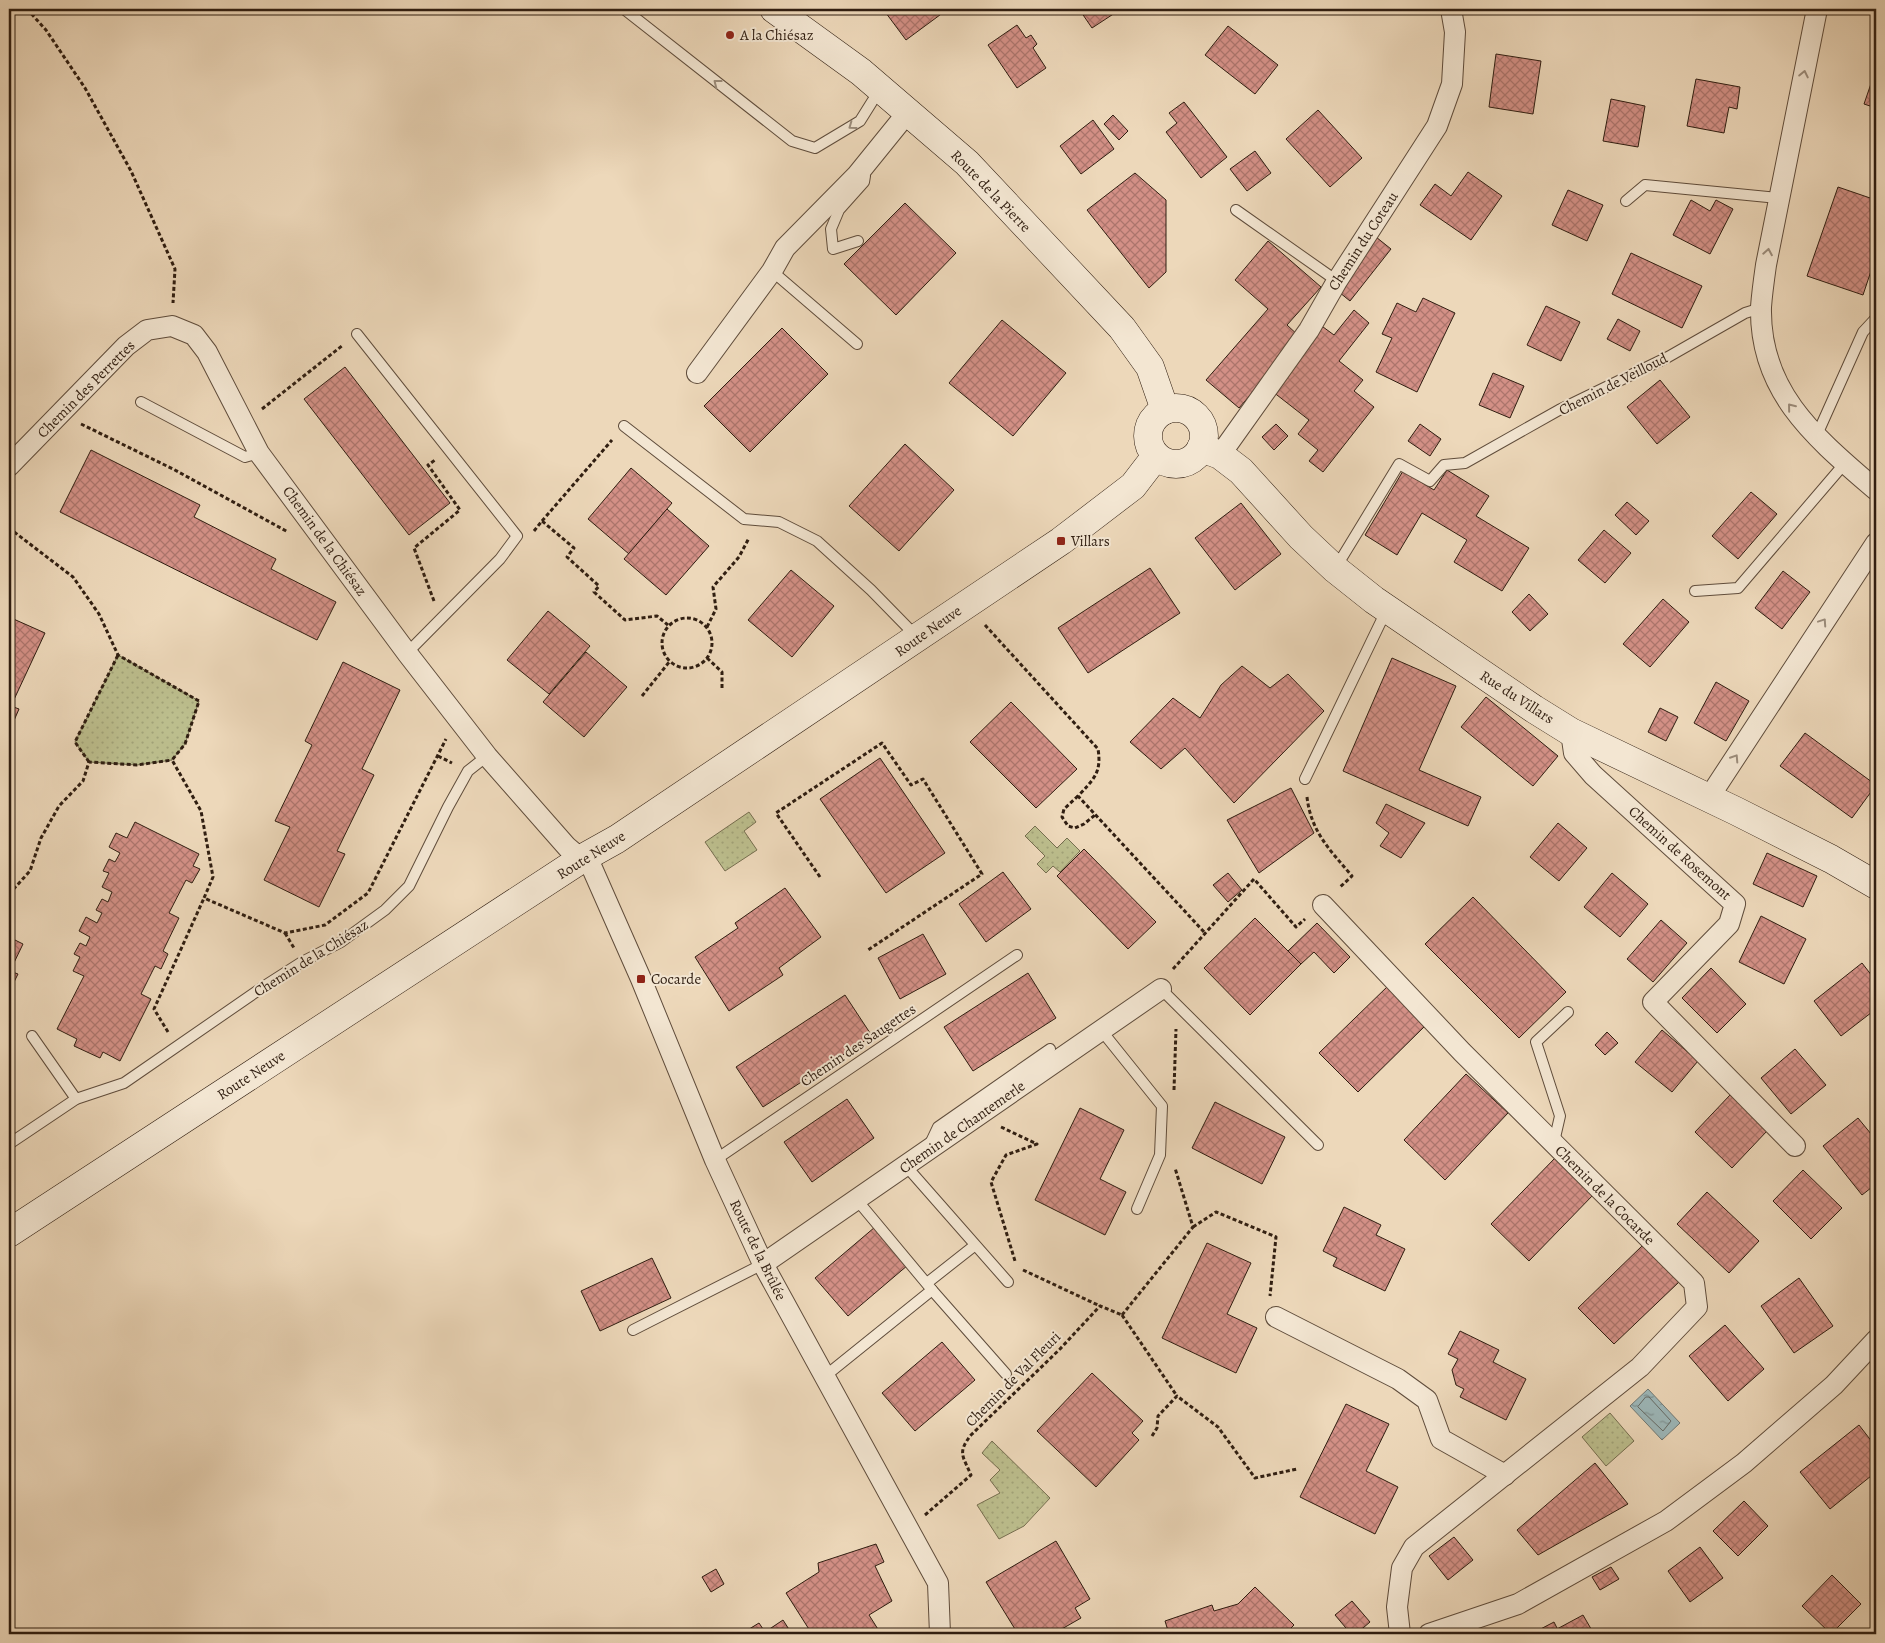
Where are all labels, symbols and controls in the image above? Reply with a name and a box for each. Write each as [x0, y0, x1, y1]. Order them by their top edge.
place label: A la Chiésaz [739, 25, 814, 45]
marker: A la Chiésaz [724, 29, 736, 41]
one-way arrow [1798, 69, 1808, 78]
one-way arrow [713, 79, 722, 88]
one-way arrow [848, 120, 858, 129]
street label: Route de la Pierre [946, 145, 1036, 237]
street label: Chemin du Coteau [1323, 187, 1403, 294]
one-way arrow [1763, 247, 1773, 256]
street label: Chemin des Perrettes [33, 336, 139, 442]
street label: Chemin de Veilloud [1555, 347, 1672, 420]
one-way arrow [1788, 404, 1797, 413]
street label: Chemin de la Chiésaz [278, 482, 372, 600]
place label: Villars [1070, 531, 1110, 551]
marker: Villars [1055, 535, 1067, 547]
street label: Route Neuve [891, 600, 966, 661]
one-way arrow [1817, 618, 1827, 627]
street label: Rue du Villars [1476, 666, 1558, 728]
one-way arrow [1729, 754, 1738, 764]
street label: Chemin de Rosemont [1624, 801, 1736, 905]
street label: Route Neuve [553, 826, 629, 884]
street label: Chemin de la Chiésaz [250, 915, 372, 1001]
place label: Cocarde [651, 969, 701, 989]
marker: Cocarde [635, 973, 647, 985]
street label: Chemin des Saugettes [796, 999, 920, 1091]
street label: Route Neuve [213, 1045, 289, 1104]
street label: Chemin de Chantemerle [895, 1076, 1029, 1178]
street label: Chemin de la Cocarde [1551, 1141, 1659, 1249]
street label: Route de la Brûlée [725, 1196, 791, 1304]
street label: Chemin de Val Fleuri [961, 1327, 1065, 1431]

